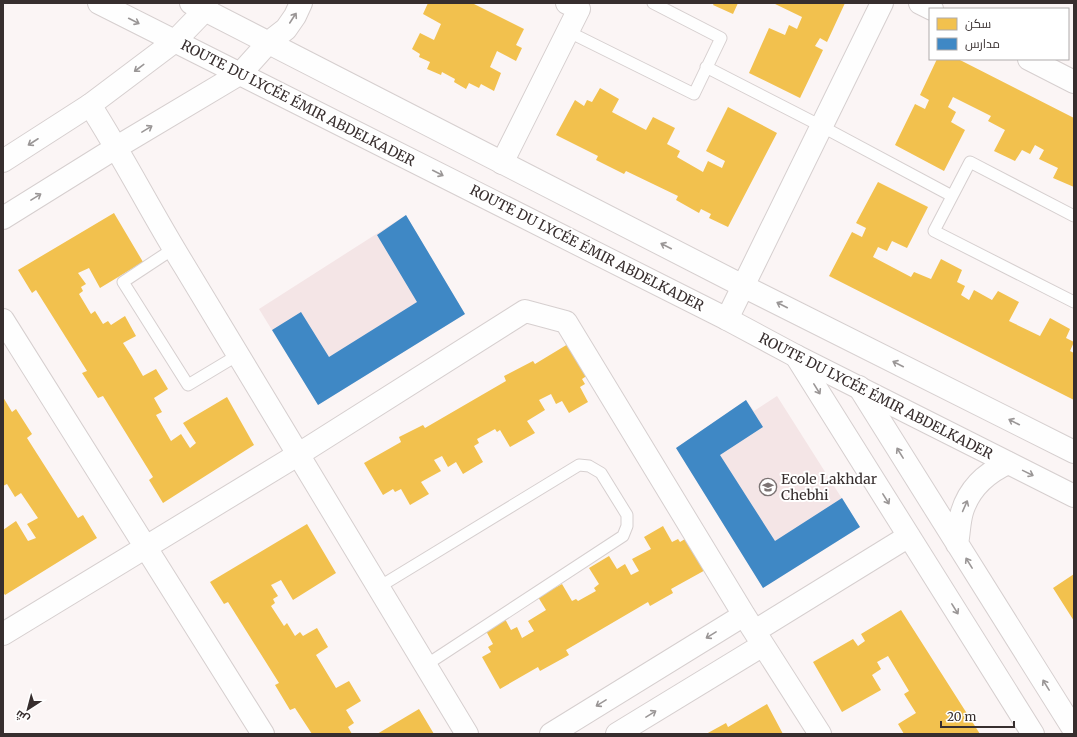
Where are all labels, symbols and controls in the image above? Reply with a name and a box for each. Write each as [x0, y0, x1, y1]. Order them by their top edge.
legend [929, 8, 1069, 60]
one-way arrow [289, 13, 297, 24]
text: سكن [965, 16, 991, 31]
one-way arrow [128, 17, 140, 25]
street label: ROUTE DU LYCÉE ÉMIR ABDELKADER [178, 36, 418, 170]
text: مدارس [965, 36, 1000, 51]
one-way arrow [134, 64, 145, 72]
one-way arrow [141, 125, 153, 133]
one-way arrow [28, 138, 39, 146]
one-way arrow [432, 170, 444, 177]
street label: ROUTE DU LYCÉE ÉMIR ABDELKADER [467, 181, 707, 315]
one-way arrow [30, 193, 42, 201]
one-way arrow [660, 242, 672, 250]
one-way arrow [776, 301, 788, 308]
street label: ROUTE DU LYCÉE ÉMIR ABDELKADER [756, 329, 996, 463]
one-way arrow [892, 360, 904, 367]
one-way arrow [813, 383, 821, 395]
one-way arrow [1008, 418, 1020, 425]
one-way arrow [896, 448, 904, 459]
place label: Ecole Lakhdar Chebhi [781, 470, 877, 504]
one-way arrow [1022, 470, 1034, 477]
school or university icon: Ecole Lakhdar Chebhi [758, 477, 778, 497]
one-way arrow [882, 493, 890, 504]
one-way arrow [962, 500, 969, 512]
one-way arrow [965, 557, 973, 569]
one-way arrow [951, 603, 959, 614]
one-way arrow [705, 632, 717, 640]
one-way arrow [1042, 680, 1050, 691]
north arrow [8, 689, 48, 729]
one-way arrow [595, 700, 607, 708]
scale bar [941, 703, 1014, 729]
text: ش [12, 707, 32, 727]
one-way arrow [645, 709, 657, 717]
text: 20 m [947, 709, 976, 724]

